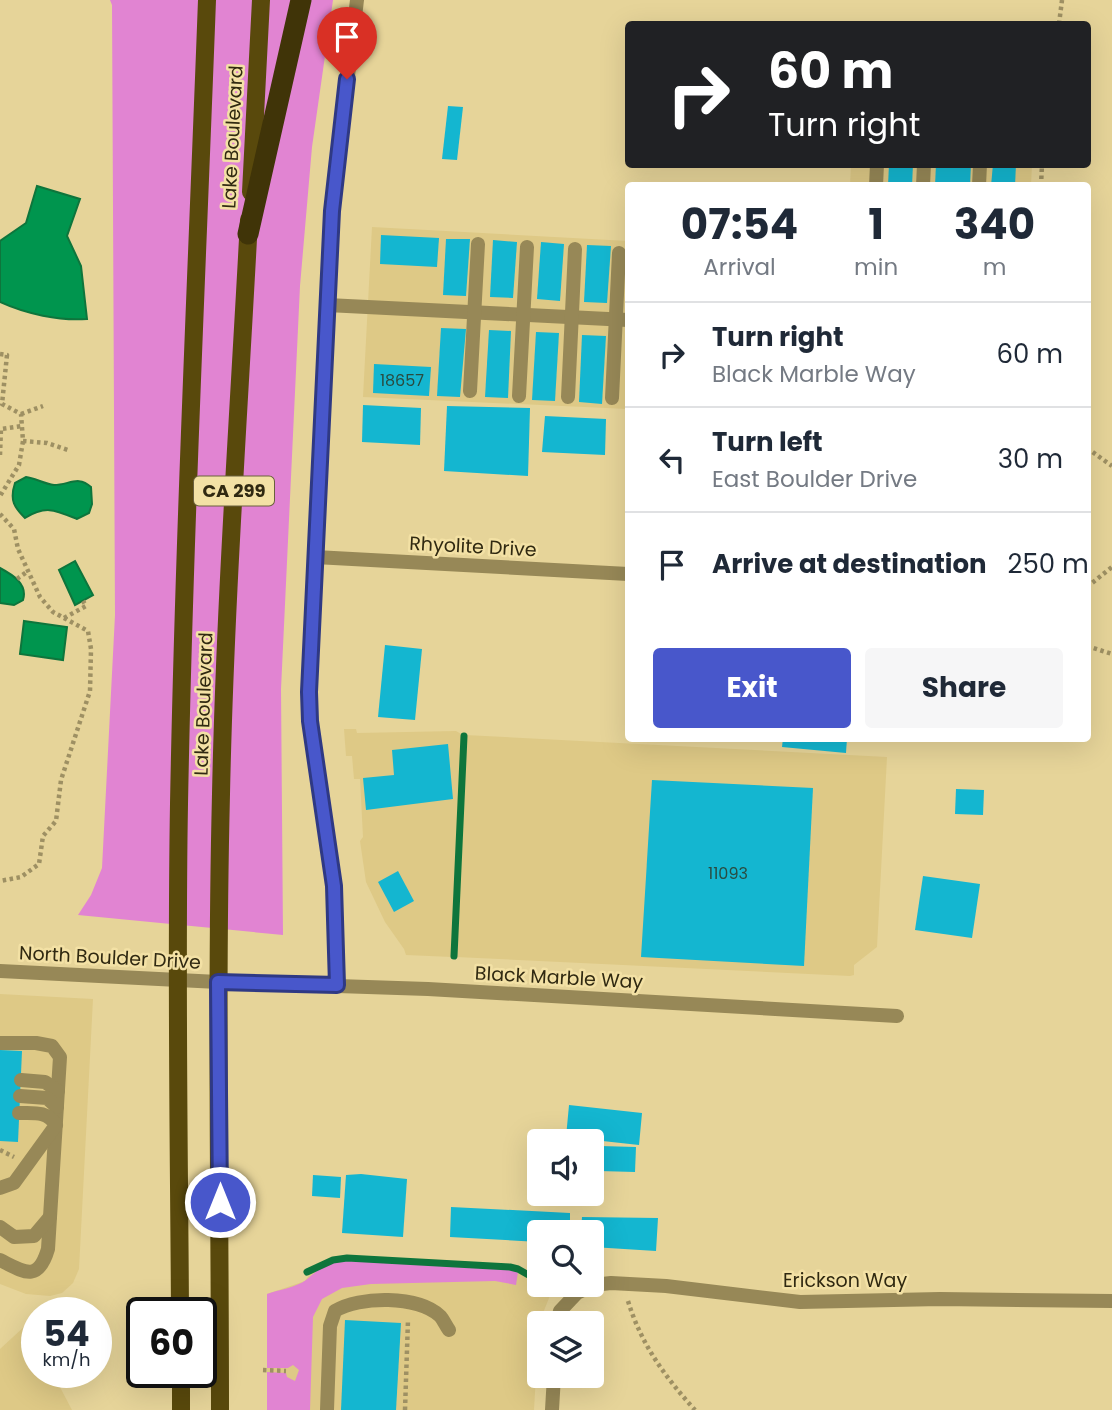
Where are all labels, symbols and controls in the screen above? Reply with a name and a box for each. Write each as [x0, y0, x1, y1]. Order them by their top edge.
pin [317, 7, 377, 79]
icon: arrive [328, 18, 366, 56]
text: 60 m [768, 37, 893, 105]
icon: right [653, 49, 744, 140]
street label: Lake Boulevard [215, 65, 250, 209]
text: Turn right [768, 102, 920, 147]
text: 07:54 [681, 195, 798, 254]
text: 1 [868, 195, 884, 254]
text: 340 [954, 195, 1035, 254]
text: Arrival [703, 251, 776, 283]
text: min [854, 251, 898, 283]
text: m [983, 251, 1006, 283]
text: Turn right [712, 319, 844, 355]
icon: right [653, 336, 691, 374]
text: 60 m [996, 336, 1063, 372]
text: Black Marble Way [712, 358, 916, 390]
house number: 18657 [380, 369, 424, 392]
text: Turn left [712, 424, 823, 460]
icon: left [653, 441, 691, 479]
text: 30 m [998, 441, 1063, 477]
text: East Boulder Drive [712, 463, 917, 495]
road number: CA 299 [194, 476, 274, 505]
street label: Rhyolite Drive [409, 530, 537, 563]
icon: arrive [653, 546, 691, 584]
text: Arrive at destination [712, 546, 987, 582]
text: 250 m [1008, 546, 1089, 582]
street label: Lake Boulevard [188, 632, 219, 776]
button: Exit [653, 648, 851, 728]
button: Share [865, 648, 1063, 728]
house number: 11093 [708, 862, 748, 885]
street label: North Boulder Drive [18, 939, 201, 976]
street label: Black Marble Way [474, 960, 644, 995]
map controls [527, 1129, 604, 1388]
button: sound [527, 1129, 604, 1206]
position arrow [183, 1165, 257, 1239]
button: search [527, 1220, 604, 1297]
street label: Erickson Way [783, 1267, 907, 1294]
speed limit sign: 60 [126, 1297, 217, 1388]
text: 54 [43, 1309, 90, 1358]
button: layers [527, 1311, 604, 1388]
text: km/h [43, 1347, 90, 1372]

